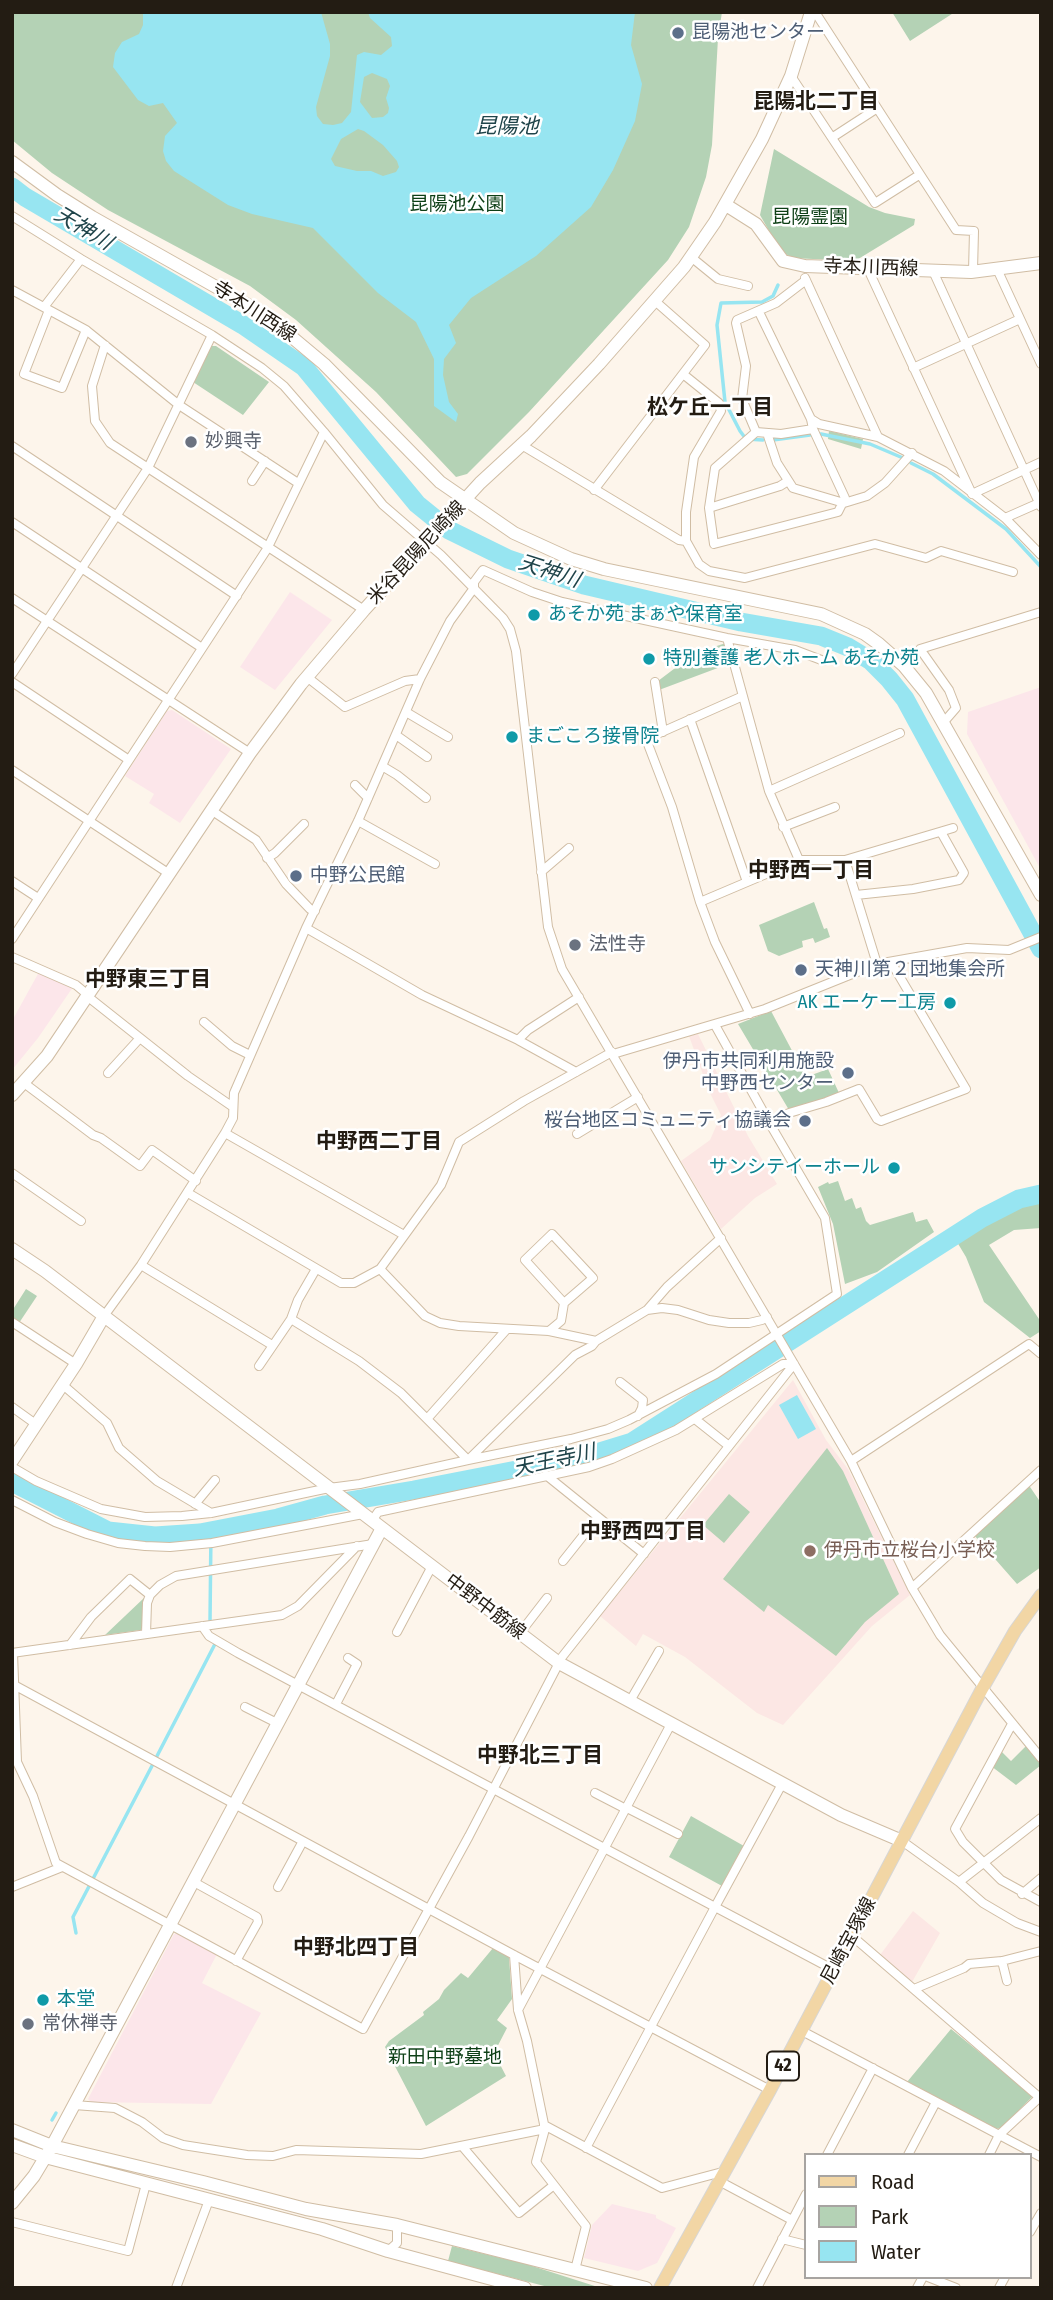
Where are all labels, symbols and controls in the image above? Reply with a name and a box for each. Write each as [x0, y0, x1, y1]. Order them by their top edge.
place label: 昆陽池センター [692, 22, 825, 44]
marker: 昆陽池センター [670, 25, 686, 41]
district label: 昆陽北二丁目 [753, 89, 879, 115]
water label: 昆陽池 [476, 114, 538, 140]
park label: 昆陽池公園 [410, 194, 504, 216]
water label: 天神川 [50, 202, 116, 256]
park label: 昆陽霊園 [772, 207, 848, 229]
street label: 寺本川西線 [823, 255, 919, 281]
street label: 寺本川西線 [208, 277, 300, 347]
district label: 松ケ丘一丁目 [647, 395, 773, 421]
place label: 妙興寺 [205, 431, 262, 453]
marker: 妙興寺 [183, 434, 199, 450]
street label: 米谷昆陽尼崎線 [363, 497, 471, 609]
water label: 天神川 [515, 550, 583, 594]
place label: あそか苑 まぁや保育室 [548, 604, 742, 626]
marker: あそか苑 まぁや保育室 [526, 607, 542, 623]
place label: 特別養護 老人ホーム あそか苑 [663, 648, 919, 670]
marker: 特別養護 老人ホーム あそか苑 [641, 651, 657, 667]
place label: まごころ接骨院 [526, 726, 659, 748]
marker: まごころ接骨院 [504, 729, 520, 745]
district label: 中野西一丁目 [748, 858, 874, 884]
place label: 中野公民館 [310, 865, 405, 887]
marker: 中野公民館 [288, 868, 304, 884]
place label: 法性寺 [589, 934, 646, 956]
marker: 法性寺 [567, 937, 583, 953]
place label: 天神川第２団地集会所 [815, 959, 1005, 981]
marker: 天神川第２団地集会所 [793, 962, 809, 978]
district label: 中野東三丁目 [85, 967, 211, 993]
place label: AK エーケー工房 [797, 992, 936, 1014]
marker: AK エーケー工房 [942, 995, 958, 1011]
place label: 伊丹市共同利用施設 中野西センター [663, 1051, 834, 1095]
marker: 伊丹市共同利用施設 中野西センター [840, 1065, 856, 1081]
place label: 桜台地区コミュニティ協議会 [544, 1110, 791, 1132]
marker: 桜台地区コミュニティ協議会 [797, 1113, 813, 1129]
district label: 中野西二丁目 [316, 1129, 442, 1155]
place label: サンシテイーホール [709, 1157, 880, 1179]
marker: サンシテイーホール [886, 1160, 902, 1176]
water label: 天王寺川 [510, 1440, 598, 1482]
district label: 中野西四丁目 [580, 1519, 706, 1545]
place label: 伊丹市立桜台小学校 [824, 1540, 995, 1562]
marker: 伊丹市立桜台小学校 [802, 1543, 818, 1559]
street label: 中野中筋線 [440, 1569, 530, 1645]
district label: 中野北三丁目 [477, 1743, 603, 1769]
street label: 尼崎宝塚線 [817, 1894, 881, 1988]
district label: 中野北四丁目 [293, 1935, 419, 1961]
place label: 本堂 [57, 1989, 95, 2011]
marker: 本堂 [35, 1992, 51, 2008]
place label: 常休禅寺 [42, 2013, 118, 2035]
marker: 常休禅寺 [20, 2016, 36, 2032]
park label: 新田中野墓地 [388, 2047, 502, 2069]
road number: 42 [767, 2052, 799, 2080]
legend [804, 2153, 1032, 2279]
text: Road [871, 2169, 915, 2195]
text: Park [871, 2204, 908, 2230]
text: Water [871, 2239, 921, 2265]

